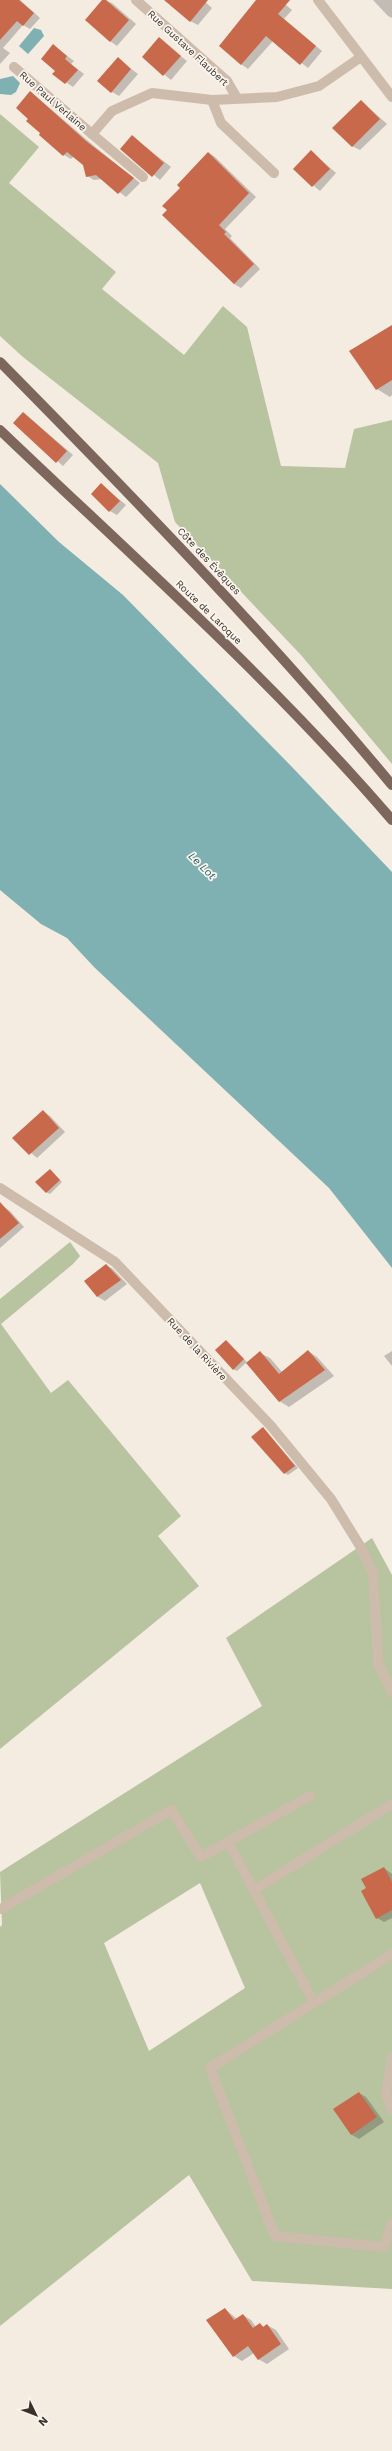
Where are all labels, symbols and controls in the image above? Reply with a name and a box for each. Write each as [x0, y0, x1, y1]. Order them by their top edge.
street label: Rue Gustave Flaubert [146, 8, 231, 89]
street label: Rue Paul Verlaine [17, 69, 89, 133]
street label: Côte des Évêques [175, 525, 243, 597]
street label: Route de Laroque [174, 578, 244, 646]
water label: Le Lot [186, 850, 219, 883]
street label: Rue de la Rivière [165, 1315, 229, 1383]
north arrow [16, 2395, 56, 2435]
text: N [35, 2414, 50, 2429]

